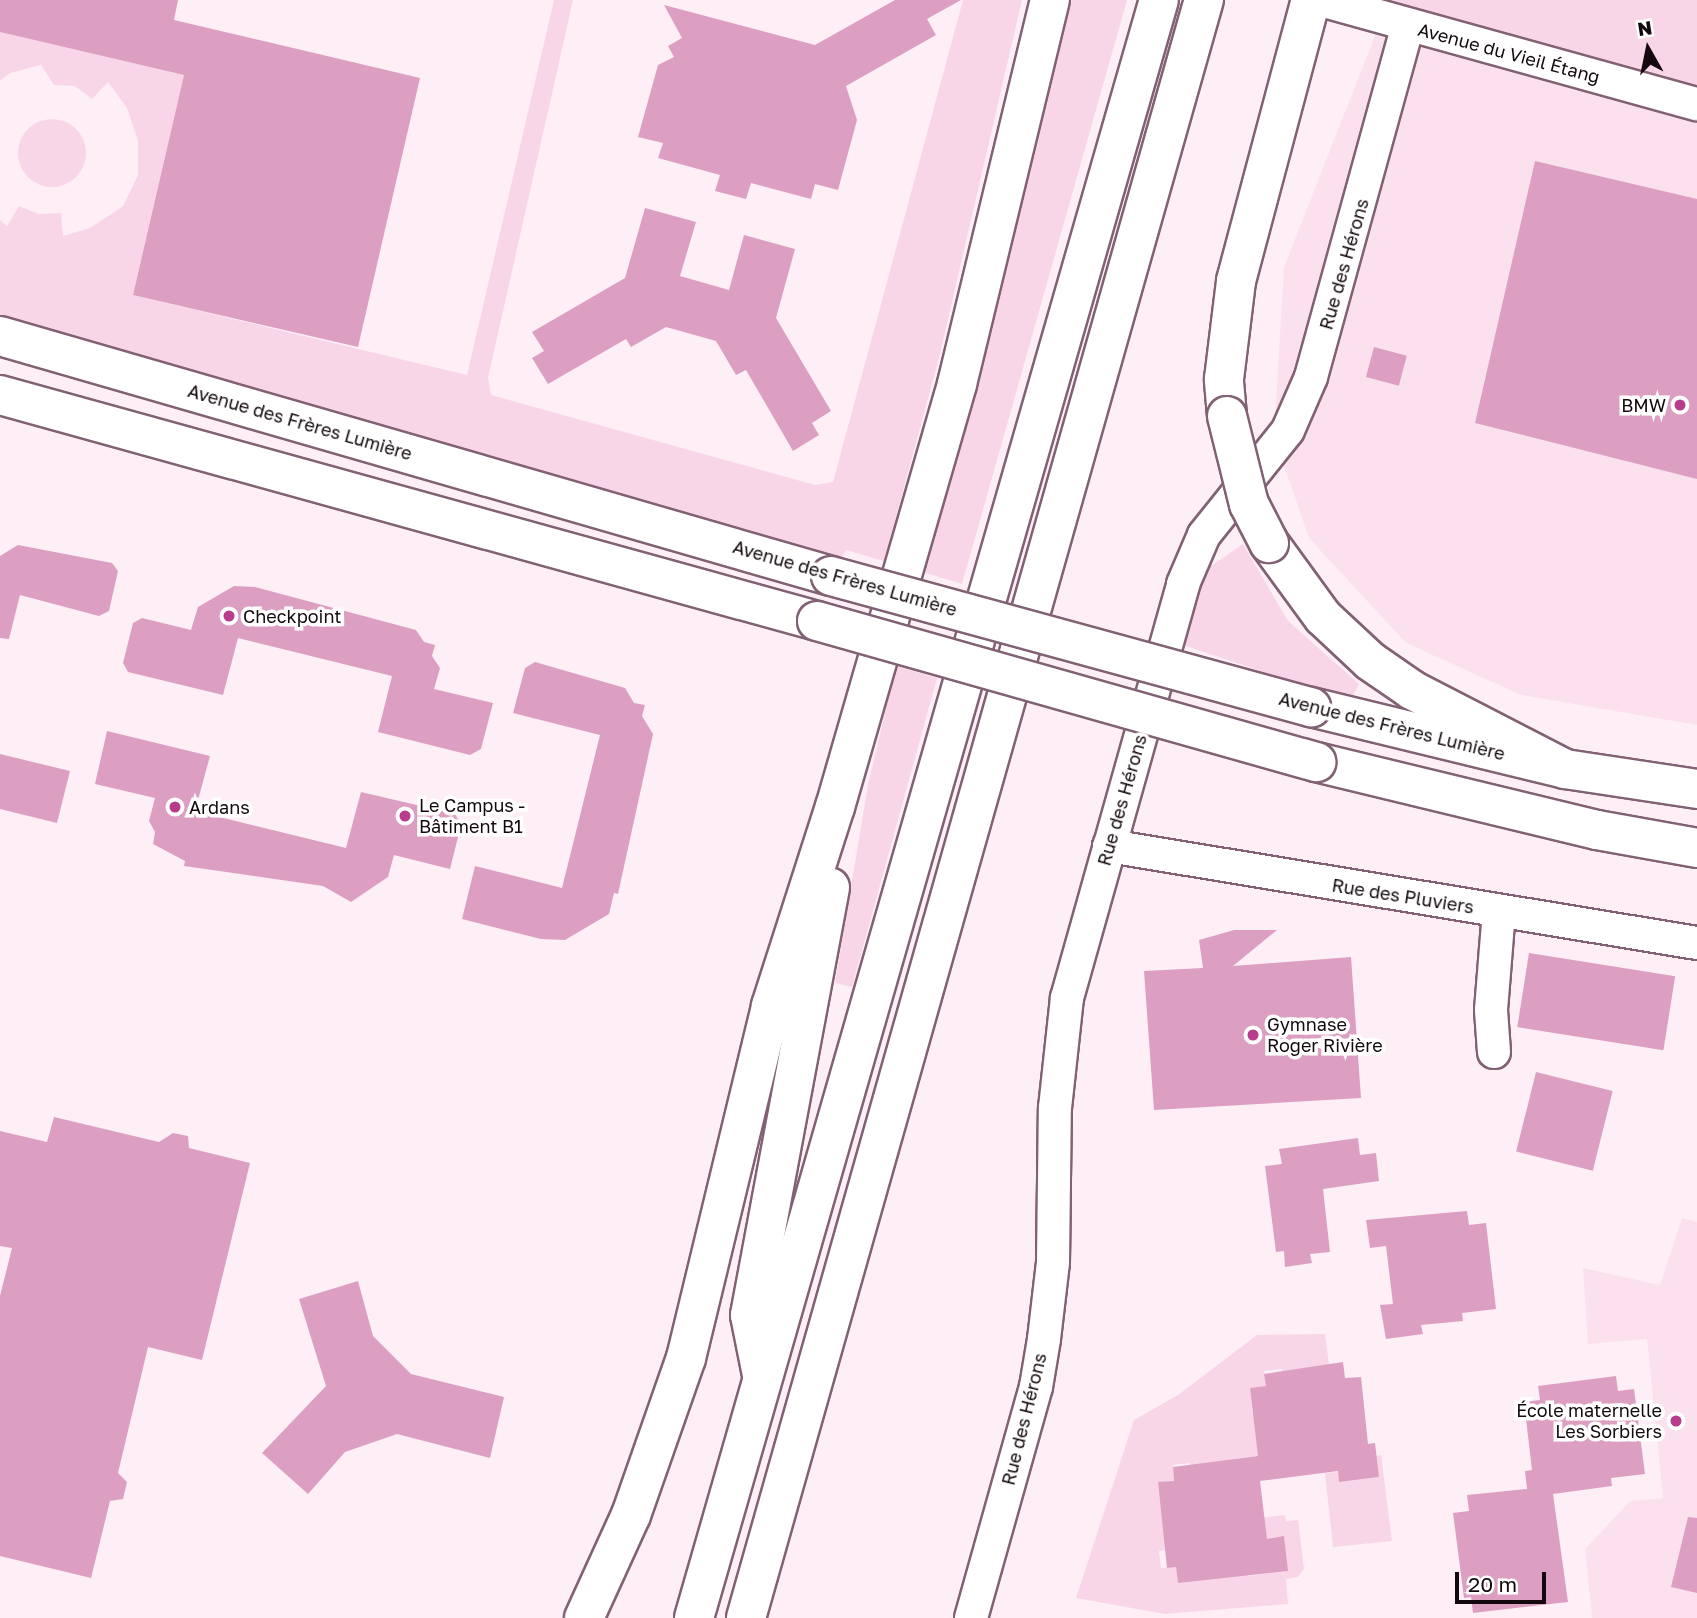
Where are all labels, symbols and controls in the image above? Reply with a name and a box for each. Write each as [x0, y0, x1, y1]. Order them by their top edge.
north arrow [1613, 14, 1683, 84]
text: N [1636, 15, 1654, 40]
street label: Avenue du Vieil Étang [1416, 18, 1602, 88]
street label: Rue des Hérons [1315, 196, 1373, 332]
street label: Avenue des Frères Lumière [185, 380, 415, 464]
place label: BMW [1621, 394, 1666, 416]
marker: BMW [1672, 397, 1688, 413]
street label: Avenue des Frères Lumière [730, 536, 960, 620]
place label: Checkpoint [243, 605, 342, 627]
marker: Checkpoint [221, 608, 237, 624]
street label: Avenue des Frères Lumière [1277, 687, 1507, 765]
street label: Rue des Hérons [1093, 732, 1151, 868]
place label: Le Campus - Bâtiment B1 [419, 795, 525, 838]
place label: Ardans [189, 796, 250, 818]
marker: Ardans [167, 799, 183, 815]
marker: Le Campus - Bâtiment B1 [397, 808, 413, 824]
street label: Rue des Pluviers [1330, 874, 1476, 918]
place label: Gymnase Roger Rivière [1267, 1014, 1383, 1056]
marker: Gymnase Roger Rivière [1245, 1027, 1261, 1043]
street label: Rue des Hérons [997, 1351, 1051, 1487]
place label: École maternelle Les Sorbiers [1516, 1400, 1662, 1442]
marker: École maternelle Les Sorbiers [1668, 1413, 1684, 1429]
scale bar [1459, 1558, 1550, 1602]
text: 20 m [1468, 1571, 1517, 1597]

